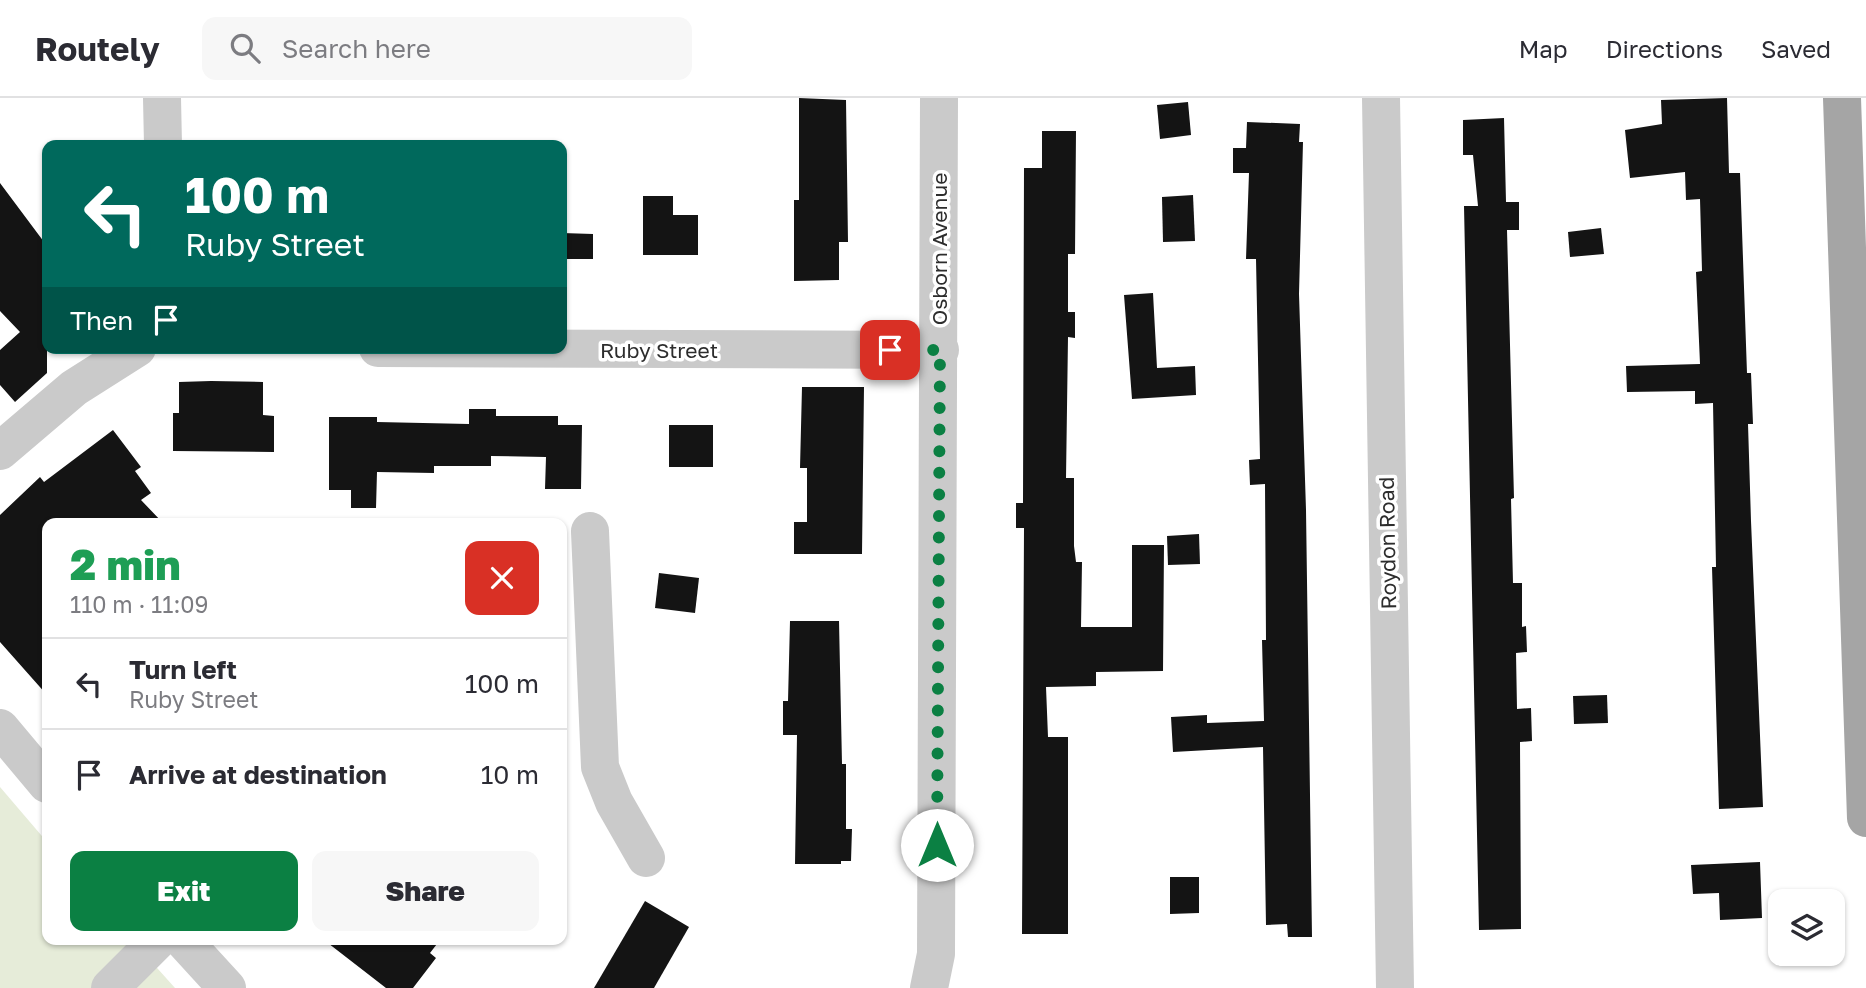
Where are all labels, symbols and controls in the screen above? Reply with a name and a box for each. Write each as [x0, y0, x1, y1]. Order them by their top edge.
search box [202, 17, 692, 80]
text: Routely [35, 29, 160, 68]
icon: search [226, 29, 264, 67]
text: Search here [282, 33, 431, 64]
text: Map [1519, 34, 1568, 63]
text: Directions [1606, 34, 1723, 63]
text: Saved [1761, 34, 1831, 63]
text: 100 m [185, 165, 329, 224]
icon: left [70, 168, 161, 259]
street label: Osborn Avenue [926, 173, 952, 325]
text: Ruby Street [185, 225, 365, 263]
icon: arrive [147, 301, 185, 339]
text: Then [70, 305, 133, 336]
pin [860, 320, 920, 380]
icon: arrive [871, 331, 909, 369]
street label: Ruby Street [600, 337, 718, 363]
street label: Roydon Road [1373, 476, 1401, 610]
text: 2 min [70, 539, 181, 589]
button: close [465, 541, 539, 615]
text: 110 m · 11:09 [70, 590, 208, 618]
text: Turn left [129, 654, 237, 685]
icon: left [70, 665, 108, 703]
text: 100 m [465, 668, 539, 699]
text: Ruby Street [129, 685, 259, 713]
icon: arrive [70, 756, 108, 794]
text: Arrive at destination [129, 759, 387, 790]
text: 10 m [481, 759, 539, 790]
position arrow [900, 808, 974, 882]
button: Exit [70, 851, 298, 931]
button: Share [312, 851, 539, 931]
map controls [1768, 889, 1845, 966]
button: layers [1768, 889, 1845, 966]

